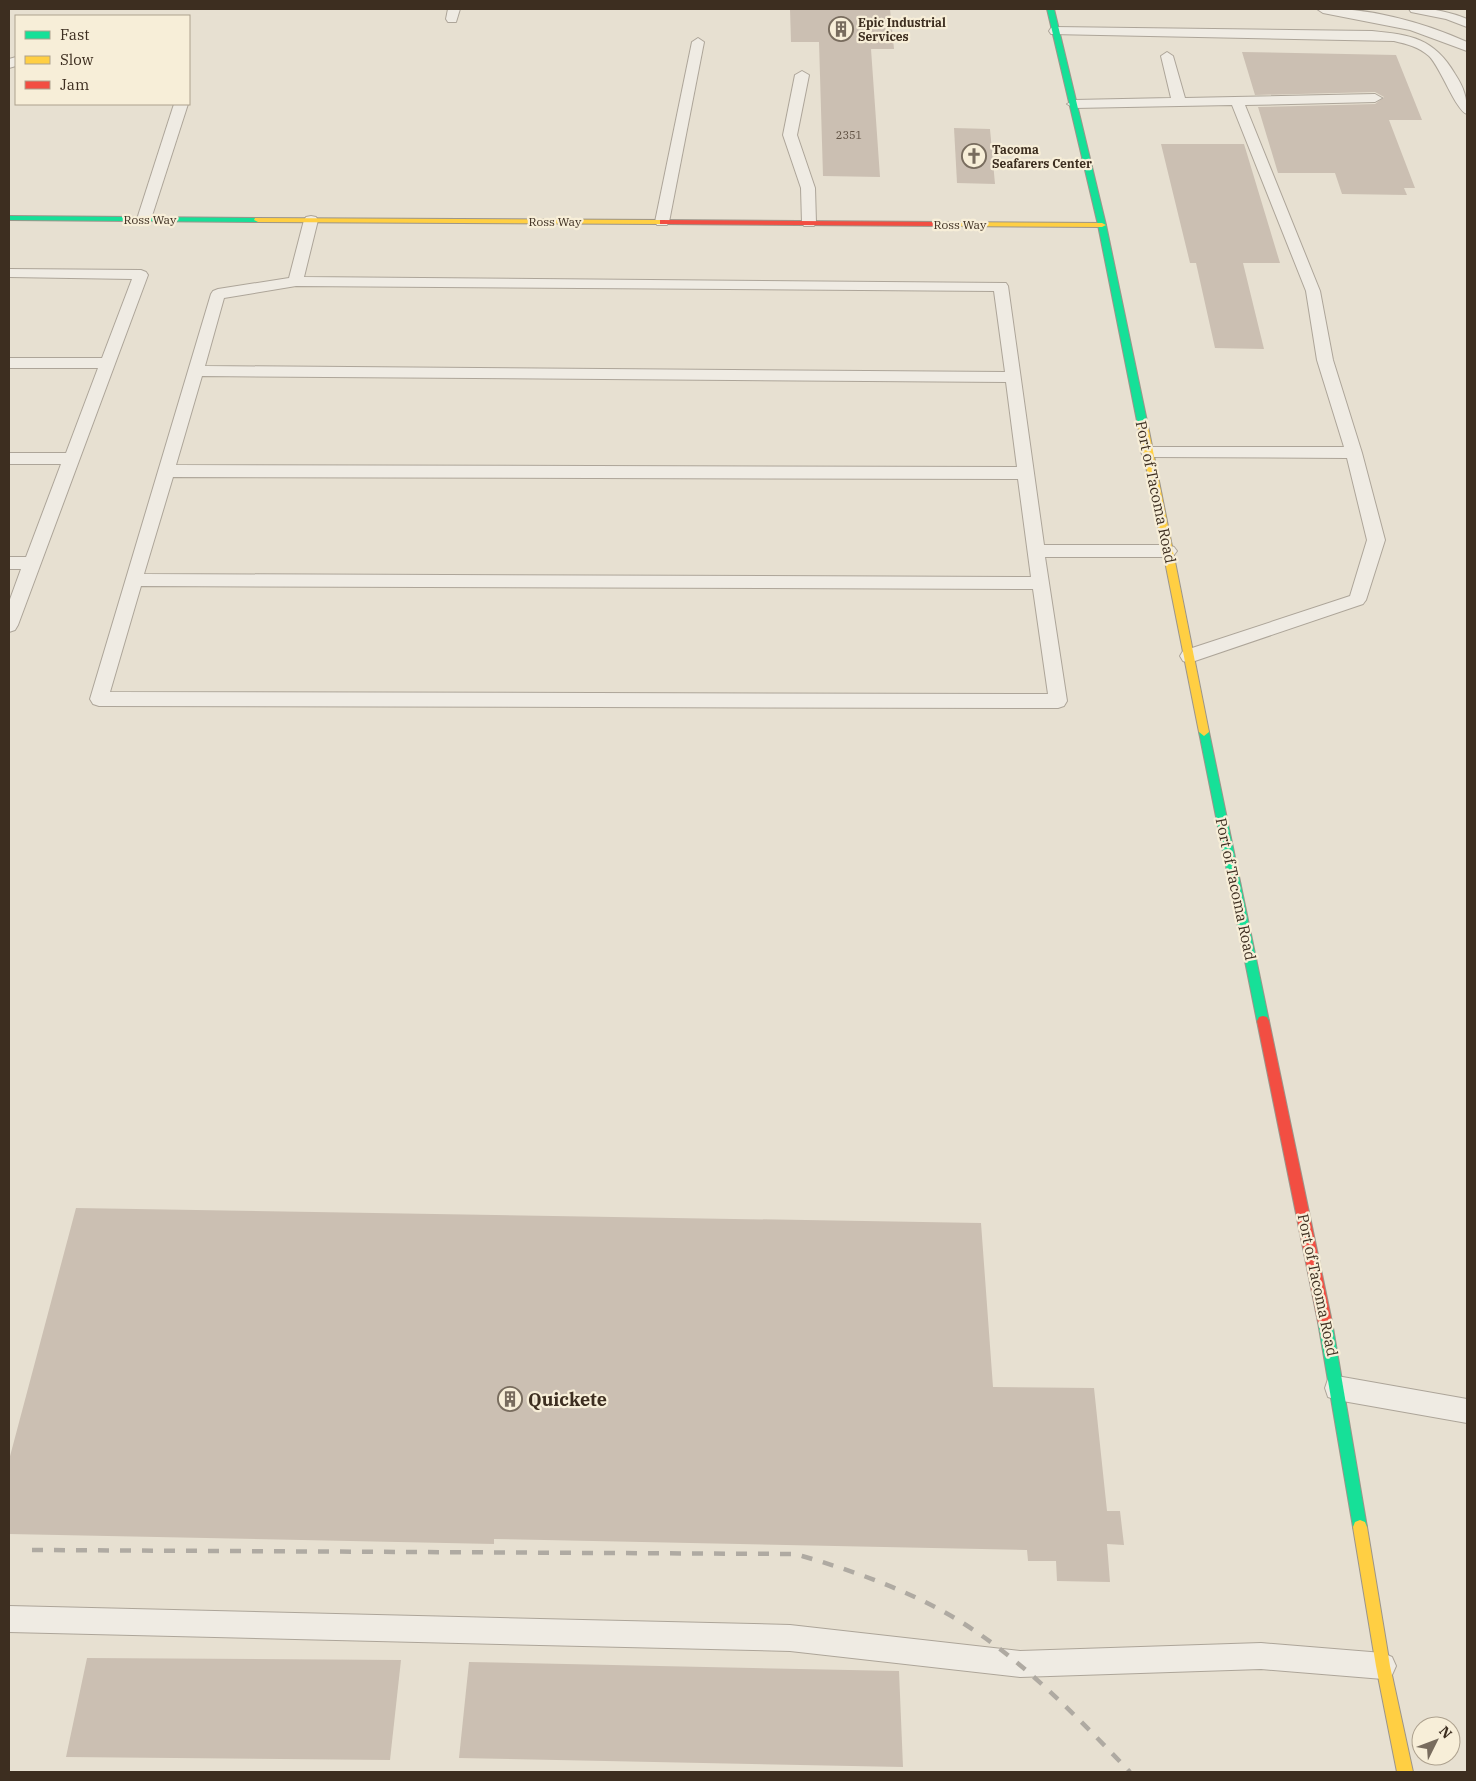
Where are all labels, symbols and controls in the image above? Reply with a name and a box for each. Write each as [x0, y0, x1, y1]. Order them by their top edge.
legend [15, 15, 190, 105]
place label: Epic Industrial Services [858, 15, 946, 44]
building icon: Epic Industrial Services [828, 16, 854, 42]
text: Fast [60, 25, 90, 44]
text: Slow [60, 50, 94, 69]
text: Jam [60, 75, 89, 94]
house number: 2351 [836, 128, 862, 142]
place label: Tacoma Seafarers Center [992, 142, 1092, 171]
church icon: Tacoma Seafarers Center [961, 143, 987, 169]
street label: Ross Way [124, 212, 177, 227]
street label: Ross Way [529, 214, 582, 229]
street label: Ross Way [934, 217, 987, 232]
street label: Port of Tacoma Road [1132, 419, 1180, 565]
street label: Port of Tacoma Road [1212, 816, 1260, 962]
street label: Port of Tacoma Road [1294, 1212, 1342, 1358]
building icon: Quickete [497, 1386, 523, 1412]
place label: Quickete [528, 1388, 607, 1411]
north arrow [1411, 1716, 1461, 1766]
text: N [1435, 1722, 1456, 1742]

